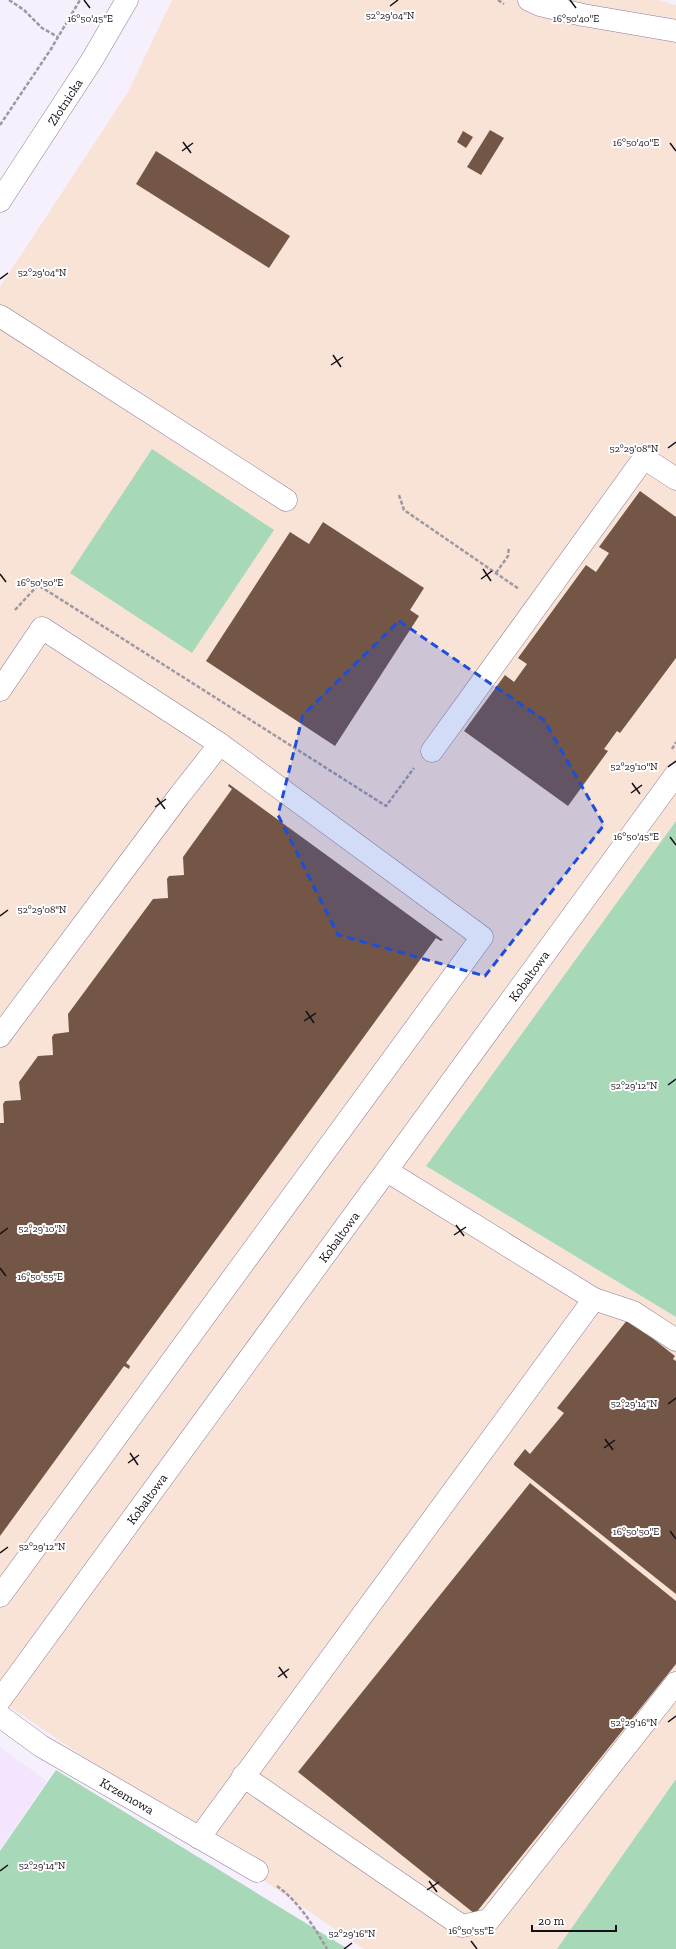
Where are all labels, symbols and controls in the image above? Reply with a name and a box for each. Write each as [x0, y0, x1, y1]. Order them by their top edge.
text: 52°29'04"N [366, 10, 415, 22]
text: 16°50'45"E [67, 13, 113, 25]
text: 16°50'40"E [553, 13, 599, 25]
street label: Złotnicka [44, 75, 86, 128]
text: 16°50'40"E [613, 137, 659, 149]
text: 52°29'04"N [18, 267, 67, 279]
text: 52°29'08"N [610, 443, 659, 455]
text: 16°50'50"E [17, 577, 63, 589]
text: 52°29'10"N [610, 761, 658, 773]
text: 16°50'45"E [613, 831, 659, 843]
text: 52°29'08"N [18, 904, 67, 916]
street label: Kobaltowa [506, 947, 553, 1004]
text: 52°29'12"N [611, 1080, 658, 1092]
street label: Kobaltowa [316, 1208, 363, 1265]
text: 52°29'10"N [18, 1223, 66, 1235]
text: 16°50'55"E [17, 1271, 63, 1283]
text: 52°29'14"N [611, 1398, 658, 1410]
street label: Kobaltowa [124, 1470, 171, 1527]
text: 16°50'50"E [613, 1526, 659, 1538]
text: 52°29'12"N [19, 1541, 66, 1553]
text: 52°29'16"N [611, 1717, 658, 1729]
street label: Krzemowa [97, 1775, 157, 1818]
text: 52°29'14"N [19, 1860, 66, 1872]
scale bar [532, 1907, 616, 1933]
text: 20 m [538, 1914, 565, 1928]
text: 16°50'55"E [448, 1925, 494, 1937]
text: 52°29'16"N [329, 1928, 376, 1940]

